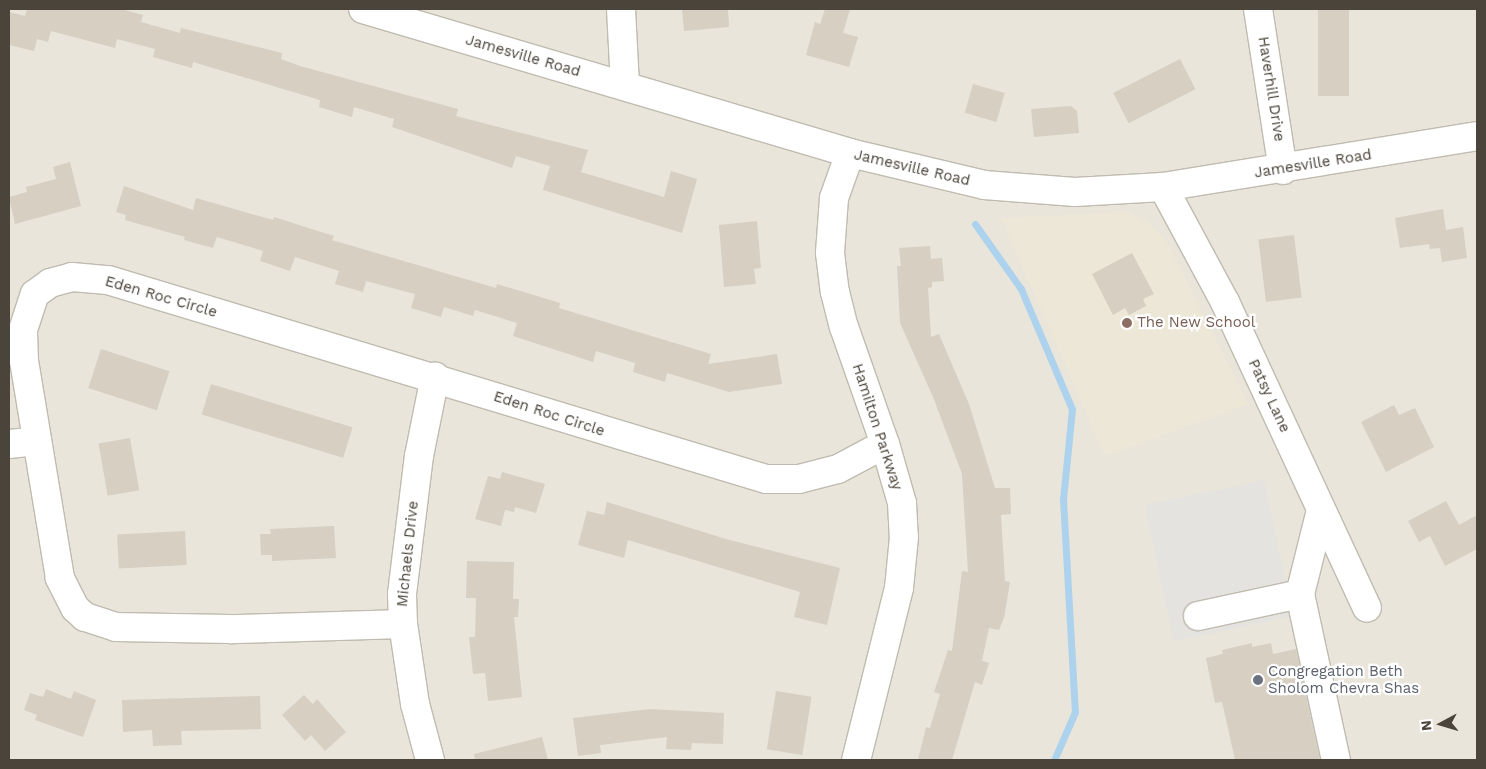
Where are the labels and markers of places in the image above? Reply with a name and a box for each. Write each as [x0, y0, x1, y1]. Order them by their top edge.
place label: The New School [1137, 314, 1256, 332]
marker: The New School [1121, 317, 1133, 329]
place label: Congregation Beth Sholom Chevra Shas [1268, 662, 1420, 697]
marker: Congregation Beth Sholom Chevra Shas [1252, 674, 1264, 686]

